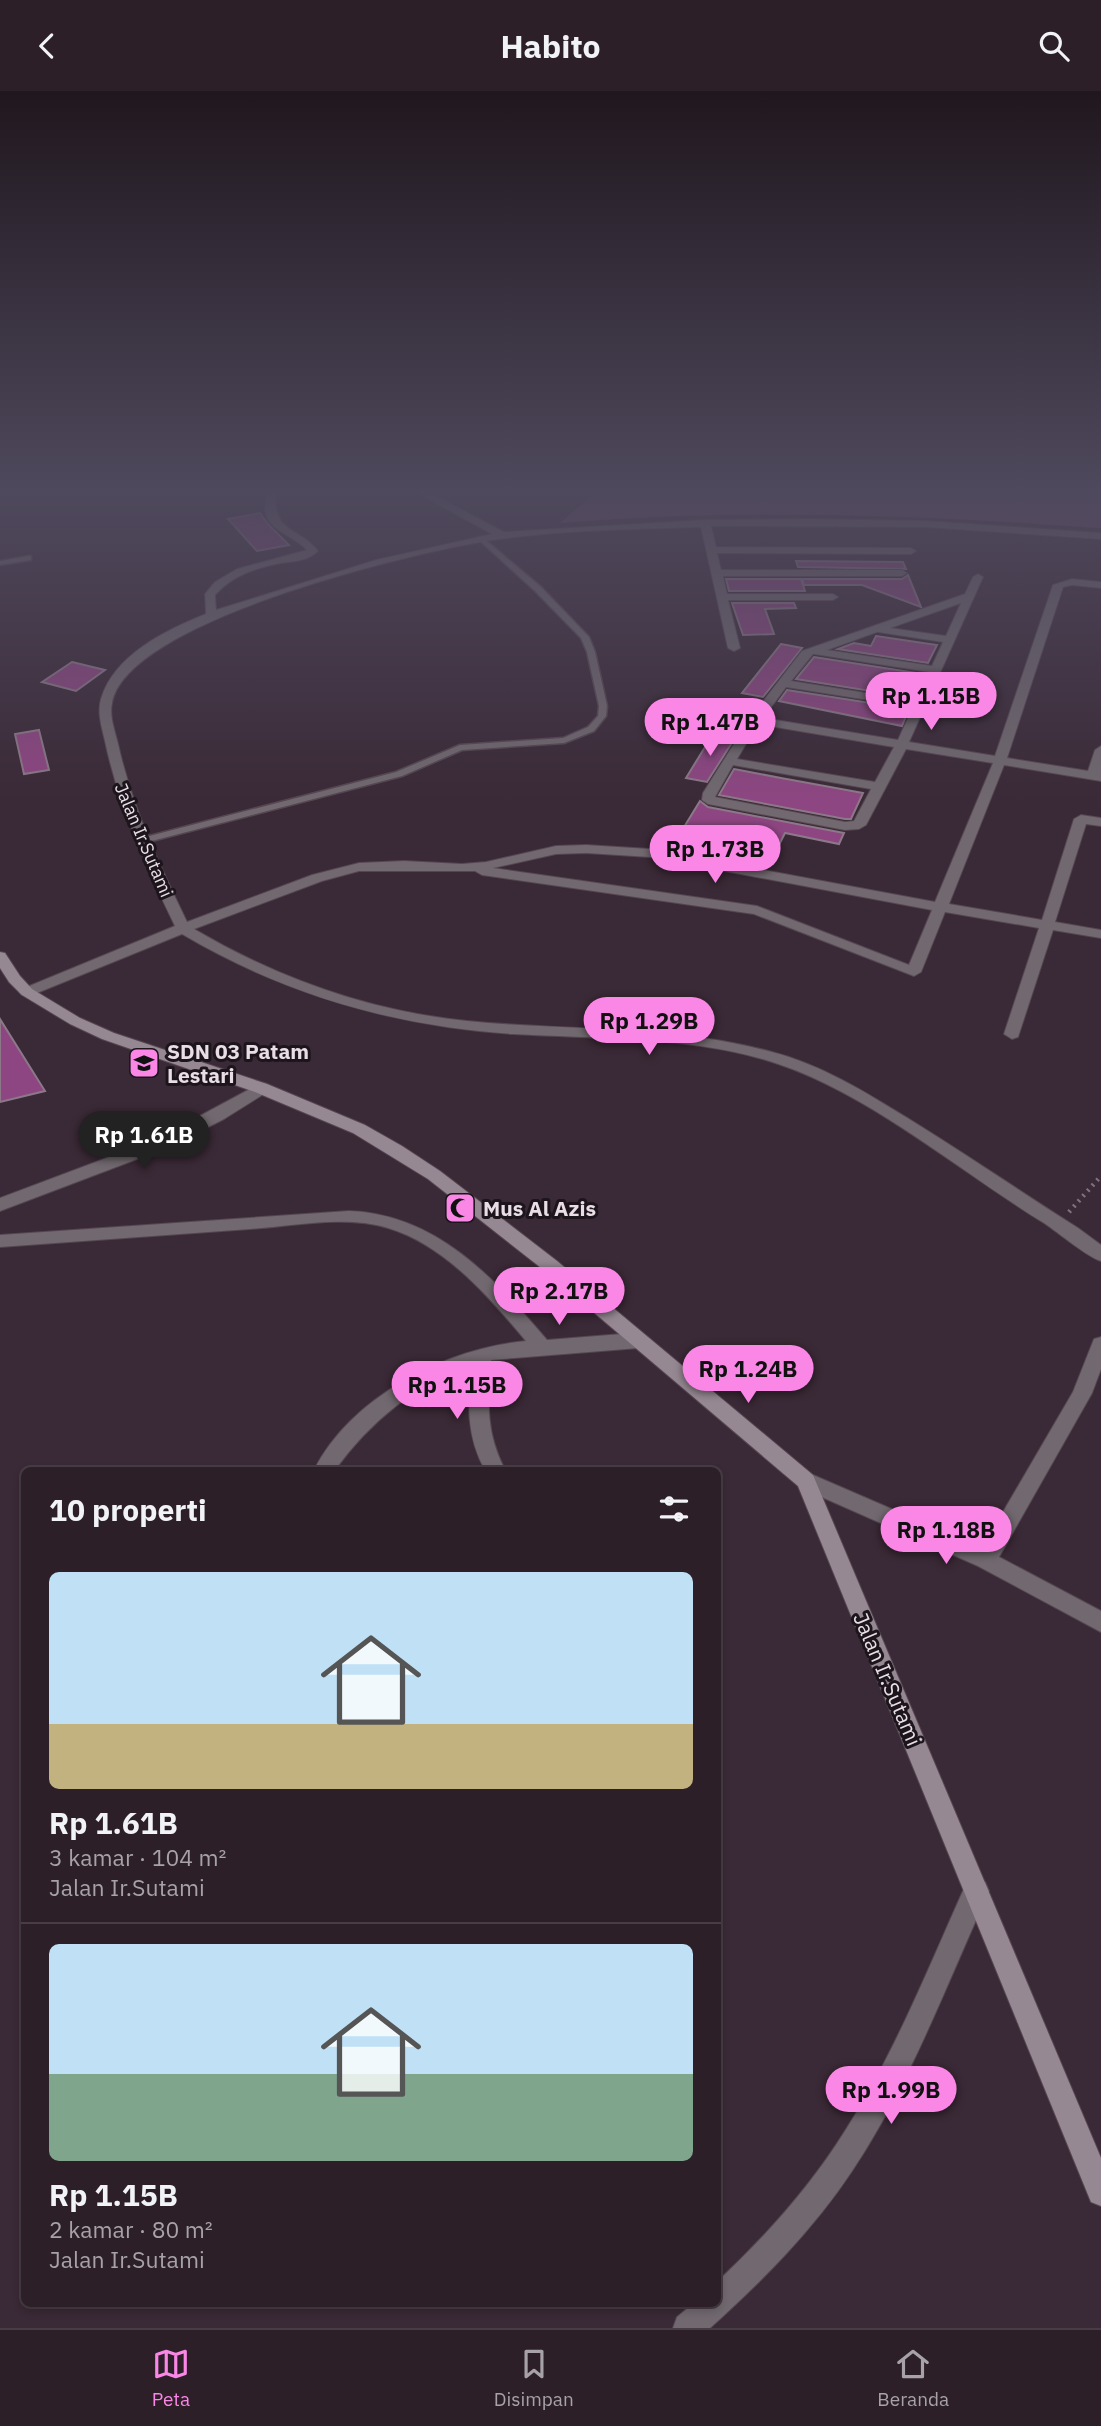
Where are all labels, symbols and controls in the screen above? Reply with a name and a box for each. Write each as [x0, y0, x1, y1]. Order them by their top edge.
text: Habito [500, 25, 601, 67]
icon: back [28, 27, 66, 65]
icon: search [1035, 27, 1073, 65]
pin: Rp 1.15B [859, 673, 1003, 732]
text: Rp 1.15B [882, 680, 980, 710]
pin: Rp 1.47B [638, 699, 782, 758]
text: Rp 1.47B [661, 706, 759, 736]
street label: Jalan Ir.Sutami [110, 779, 178, 901]
pin: Rp 1.73B [643, 825, 787, 885]
text: Rp 1.73B [666, 833, 764, 863]
pin: Rp 1.29B [577, 997, 721, 1057]
text: Rp 1.29B [600, 1005, 698, 1035]
place label: SDN 03 Patam Lestari [167, 1037, 309, 1089]
school or university icon: SDN 03 Patam Lestari [127, 1046, 161, 1080]
pin: Rp 1.61B [72, 1111, 216, 1171]
text: Rp 1.61B [95, 1119, 193, 1149]
mosque icon: Mus Al Azis [443, 1191, 477, 1225]
place label: Mus Al Azis [483, 1194, 596, 1222]
pin: Rp 2.17B [487, 1267, 631, 1327]
text: Rp 2.17B [510, 1275, 608, 1305]
pin: Rp 1.24B [676, 1345, 820, 1405]
text: Rp 1.24B [699, 1353, 797, 1383]
pin: Rp 1.15B [385, 1361, 529, 1421]
text: Rp 1.15B [408, 1369, 506, 1399]
text: 10 properti [49, 1490, 207, 1529]
icon: filters [655, 1490, 693, 1528]
pin: Rp 1.18B [874, 1507, 1018, 1566]
text: Rp 1.18B [897, 1514, 995, 1544]
street label: Jalan Ir.Sutami [847, 1608, 929, 1750]
icon: home [308, 1617, 434, 1743]
text: Rp 1.61B [49, 1803, 178, 1842]
text: 3 kamar · 104 m² [49, 1842, 227, 1872]
text: Jalan Ir.Sutami [49, 1872, 205, 1902]
icon: home [308, 1989, 434, 2115]
pin: Rp 1.99B [819, 2067, 963, 2126]
text: Rp 1.99B [842, 2074, 940, 2104]
text: Rp 1.15B [49, 2175, 178, 2214]
text: 2 kamar · 80 m² [49, 2214, 213, 2244]
text: Jalan Ir.Sutami [49, 2244, 205, 2274]
tab: Peta [152, 2345, 190, 2411]
tab: Disimpan [494, 2345, 574, 2411]
tab: Beranda [877, 2345, 949, 2411]

